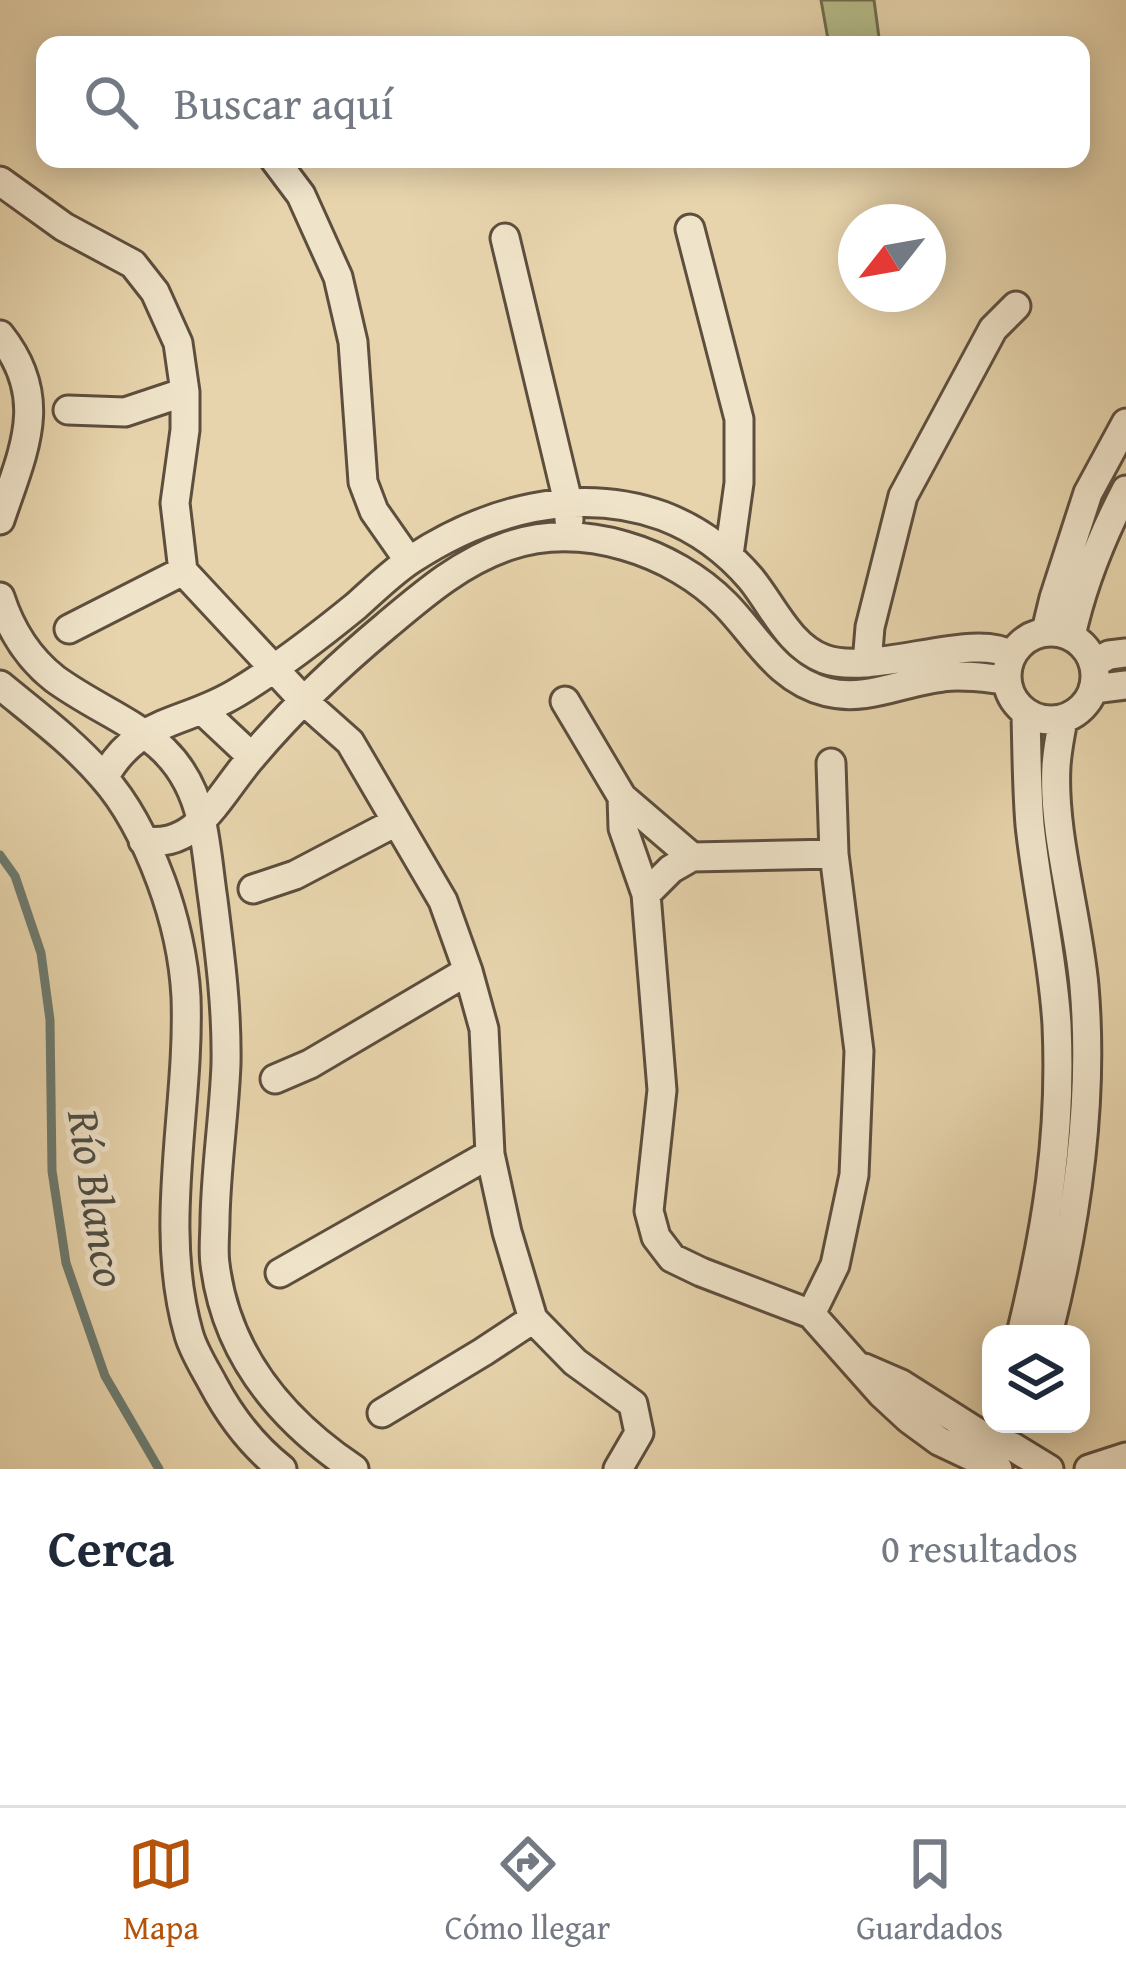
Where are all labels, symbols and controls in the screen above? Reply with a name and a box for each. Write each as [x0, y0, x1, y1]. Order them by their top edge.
search box [36, 36, 1090, 168]
icon: search [78, 69, 144, 135]
text: Buscar aquí [174, 70, 393, 135]
north arrow [838, 204, 946, 312]
water label: Río Blanco [52, 1104, 144, 1291]
map controls [982, 1325, 1090, 1433]
button: layers [982, 1325, 1090, 1433]
text: Cerca [48, 1510, 174, 1585]
text: 0 resultados [881, 1519, 1078, 1576]
tab: Mapa [123, 1831, 199, 1951]
tab: Cómo llegar [445, 1831, 610, 1951]
tab: Guardados [856, 1831, 1003, 1951]

